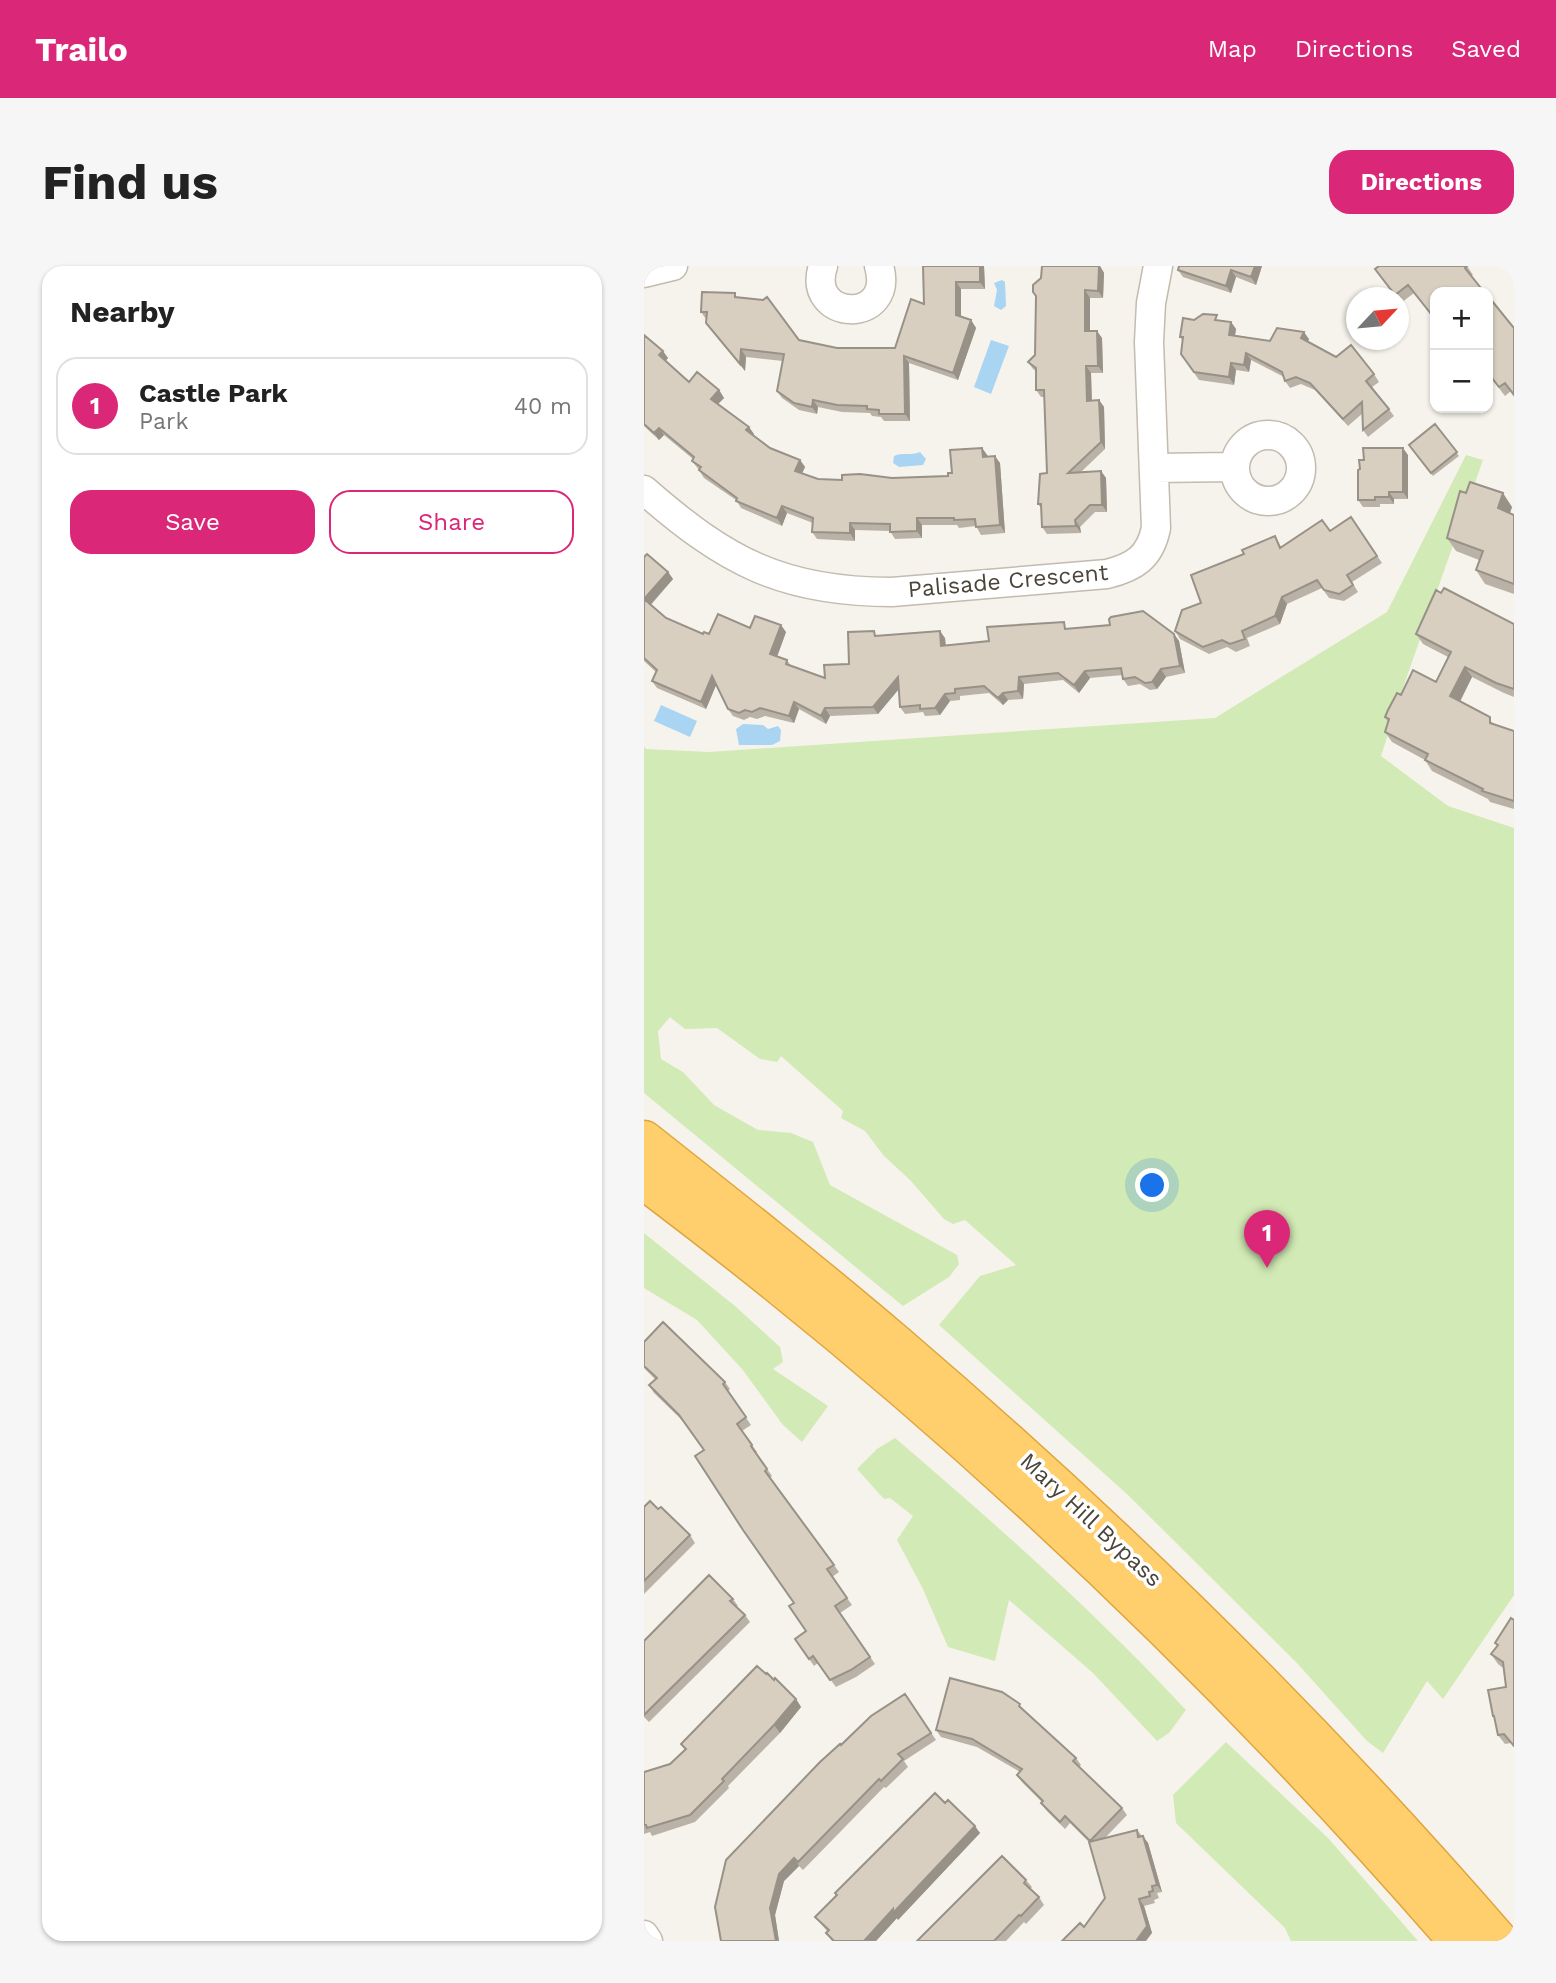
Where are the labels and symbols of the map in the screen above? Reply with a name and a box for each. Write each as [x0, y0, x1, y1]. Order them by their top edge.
north arrow [1346, 287, 1409, 350]
street label: Palisade Crescent [907, 559, 1110, 603]
your location [1135, 1168, 1169, 1202]
pin: 1 [1244, 1210, 1290, 1268]
street label: Mary Hill Bypass [1015, 1447, 1167, 1593]

